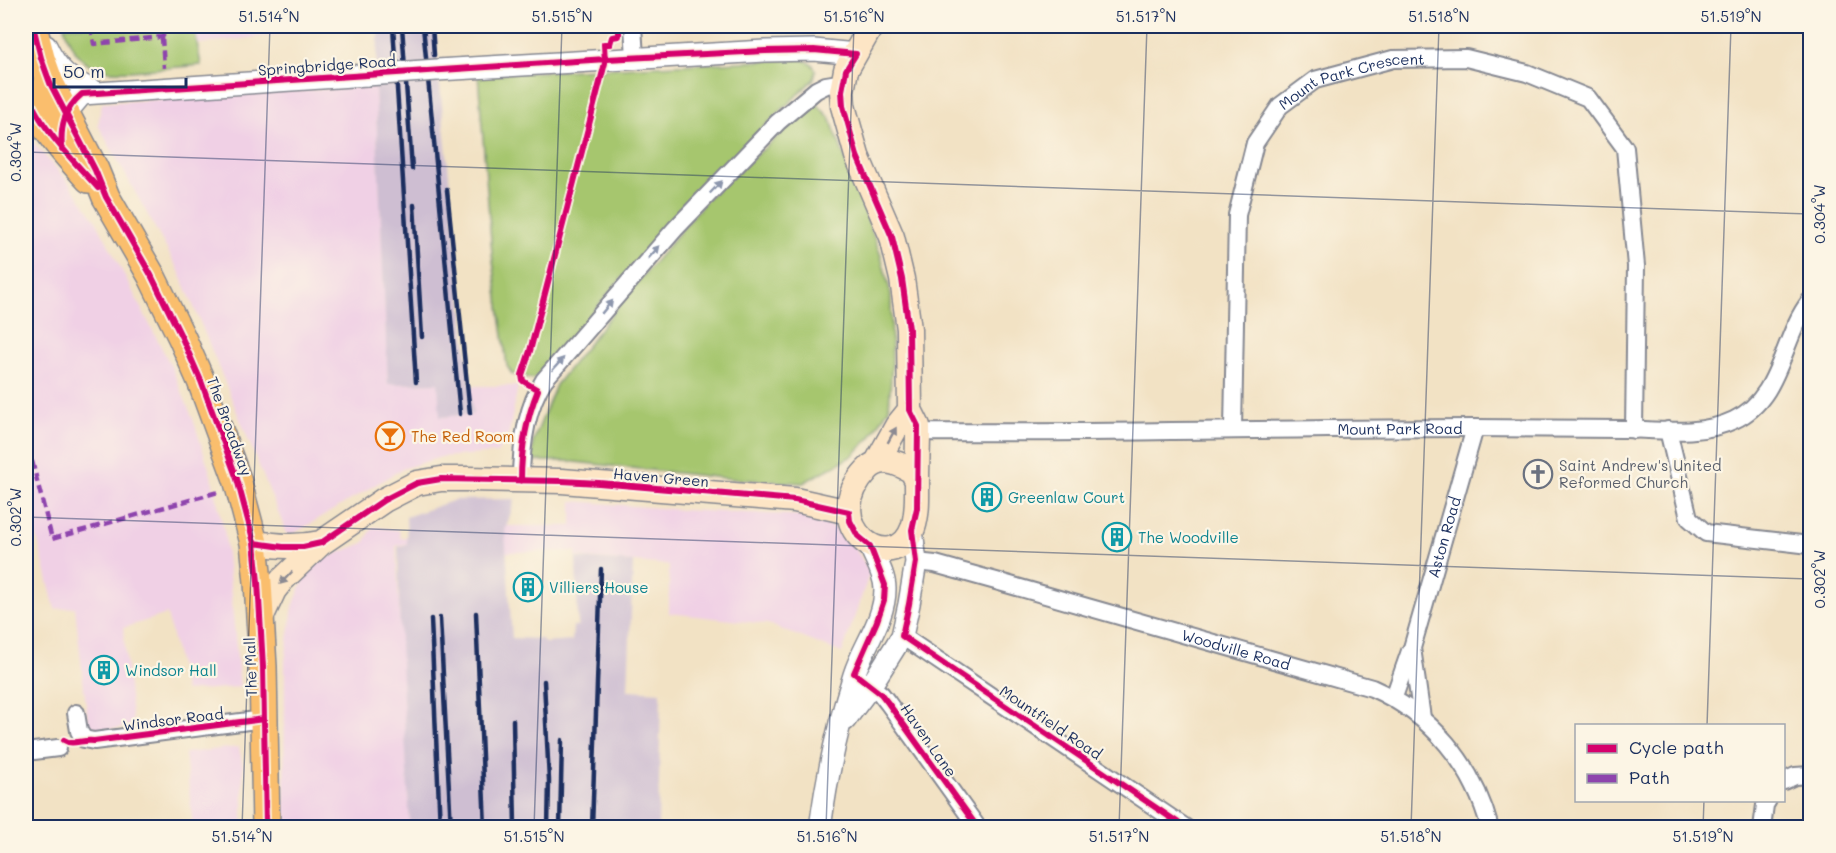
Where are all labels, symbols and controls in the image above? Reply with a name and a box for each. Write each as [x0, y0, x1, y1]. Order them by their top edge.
text: 51.514°N [239, 6, 300, 26]
text: 51.515°N [532, 6, 592, 26]
text: 51.516°N [823, 6, 885, 26]
text: 51.517°N [1116, 6, 1176, 26]
text: 51.518°N [1408, 6, 1470, 26]
text: 51.519°N [1700, 6, 1762, 26]
street label: Mount Park Crescent [1274, 49, 1425, 114]
street label: Springbridge Road [257, 50, 397, 80]
scale bar [54, 51, 186, 89]
text: 50 m [63, 59, 105, 83]
text: 0.304°W [5, 122, 25, 182]
one-way arrow [708, 180, 722, 194]
text: 0.304°W [1809, 184, 1829, 244]
one-way arrow [647, 245, 660, 260]
one-way arrow [600, 300, 613, 315]
one-way arrow [551, 357, 564, 372]
street label: The Broadway [203, 374, 257, 479]
street label: Mount Park Road [1337, 418, 1463, 439]
bar icon: The Red Room [374, 420, 406, 452]
place label: The Red Room [411, 426, 514, 446]
one-way arrow [887, 426, 897, 443]
place label: Saint Andrew's United Reformed Church [1559, 455, 1721, 492]
church icon: Saint Andrew's United Reformed Church [1522, 458, 1554, 490]
street label: Haven Green [612, 463, 710, 491]
building icon: Greenlaw Court [971, 481, 1003, 513]
text: 0.302°W [5, 487, 25, 547]
place label: Greenlaw Court [1008, 487, 1125, 507]
street label: Aston Road [1423, 494, 1465, 580]
building icon: The Woodville [1101, 521, 1133, 553]
place label: The Woodville [1138, 527, 1239, 547]
text: 0.302°W [1809, 549, 1829, 609]
one-way arrow [279, 570, 293, 584]
building icon: Villiers House [512, 571, 544, 603]
place label: Villiers House [549, 577, 649, 597]
street label: Woodville Road [1179, 624, 1293, 674]
street label: The Mall [239, 637, 261, 697]
building icon: Windsor Hall [88, 654, 120, 686]
place label: Windsor Hall [125, 660, 217, 680]
street label: Mountfield Road [996, 680, 1106, 764]
street label: Haven Lane [896, 699, 962, 781]
street label: Windsor Road [121, 703, 225, 735]
legend [1575, 724, 1785, 802]
text: Cycle path [1629, 735, 1724, 759]
text: Path [1629, 765, 1669, 789]
text: 51.514°N [212, 826, 273, 846]
text: 51.515°N [504, 826, 564, 846]
text: 51.516°N [796, 826, 858, 846]
text: 51.517°N [1089, 826, 1149, 846]
text: 51.518°N [1380, 826, 1442, 846]
text: 51.519°N [1672, 826, 1734, 846]

